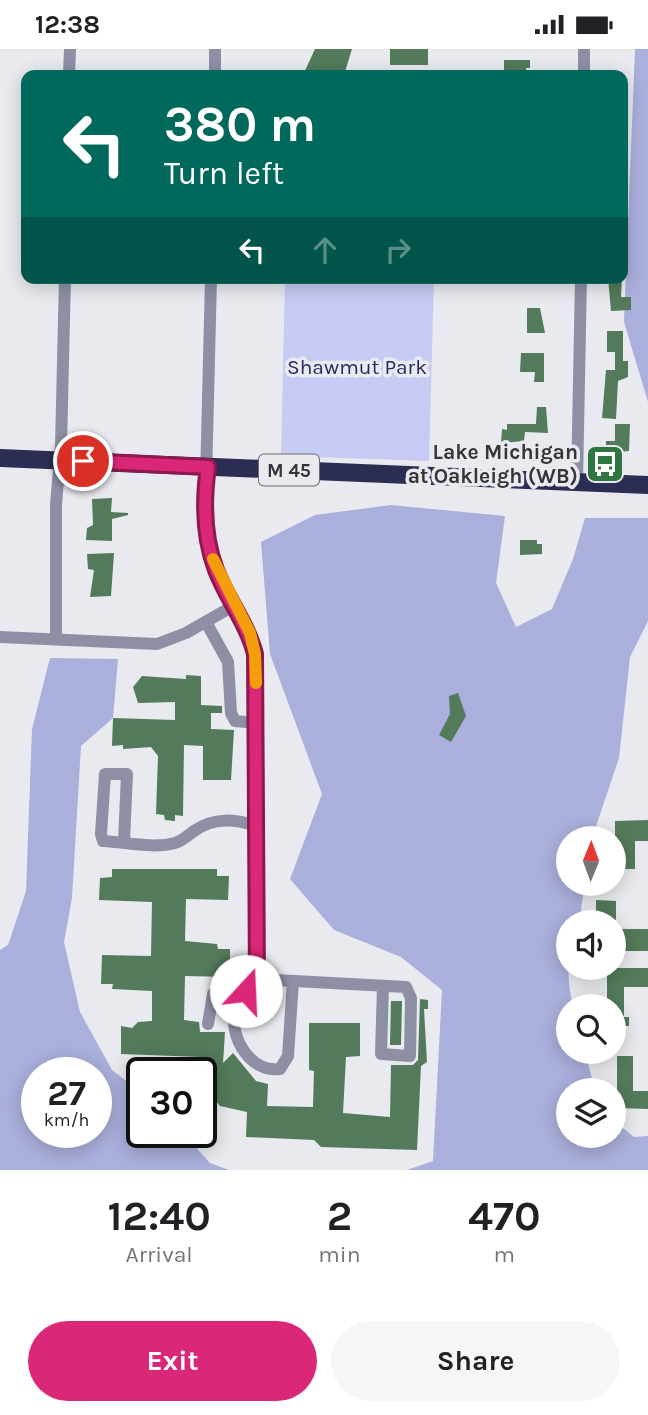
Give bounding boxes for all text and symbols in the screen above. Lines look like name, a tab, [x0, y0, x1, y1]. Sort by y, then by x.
text: 12:38	[35, 9, 100, 40]
text: 380 m	[164, 96, 316, 153]
icon: left	[49, 98, 140, 189]
text: Turn left	[164, 155, 284, 192]
icon: left	[233, 231, 271, 269]
icon: ahead	[306, 231, 344, 269]
icon: right	[379, 231, 417, 269]
park label: Shawmut Park	[287, 355, 427, 379]
pin	[53, 431, 113, 491]
place label: Lake Michigan at Oakleigh (WB)	[408, 440, 578, 488]
icon: arrive	[64, 442, 102, 480]
bus stop icon: Lake Michigan at Oakleigh (WB)	[584, 443, 626, 485]
road number: M 45	[259, 455, 319, 485]
north arrow	[556, 826, 626, 896]
map controls	[556, 826, 626, 1148]
button: sound	[556, 910, 626, 980]
position arrow	[209, 954, 283, 1028]
button: search	[556, 994, 626, 1064]
speed limit sign: 30	[126, 1057, 217, 1148]
text: 27	[47, 1073, 86, 1114]
button: layers	[556, 1078, 626, 1148]
text: km/h	[44, 1109, 89, 1131]
text: 12:40	[108, 1191, 211, 1241]
text: 2	[327, 1191, 352, 1241]
text: 470	[468, 1191, 540, 1241]
text: Arrival	[125, 1241, 193, 1268]
text: min	[318, 1241, 361, 1268]
text: m	[493, 1241, 515, 1268]
button: Exit	[28, 1321, 317, 1401]
button: Share	[331, 1321, 620, 1401]

